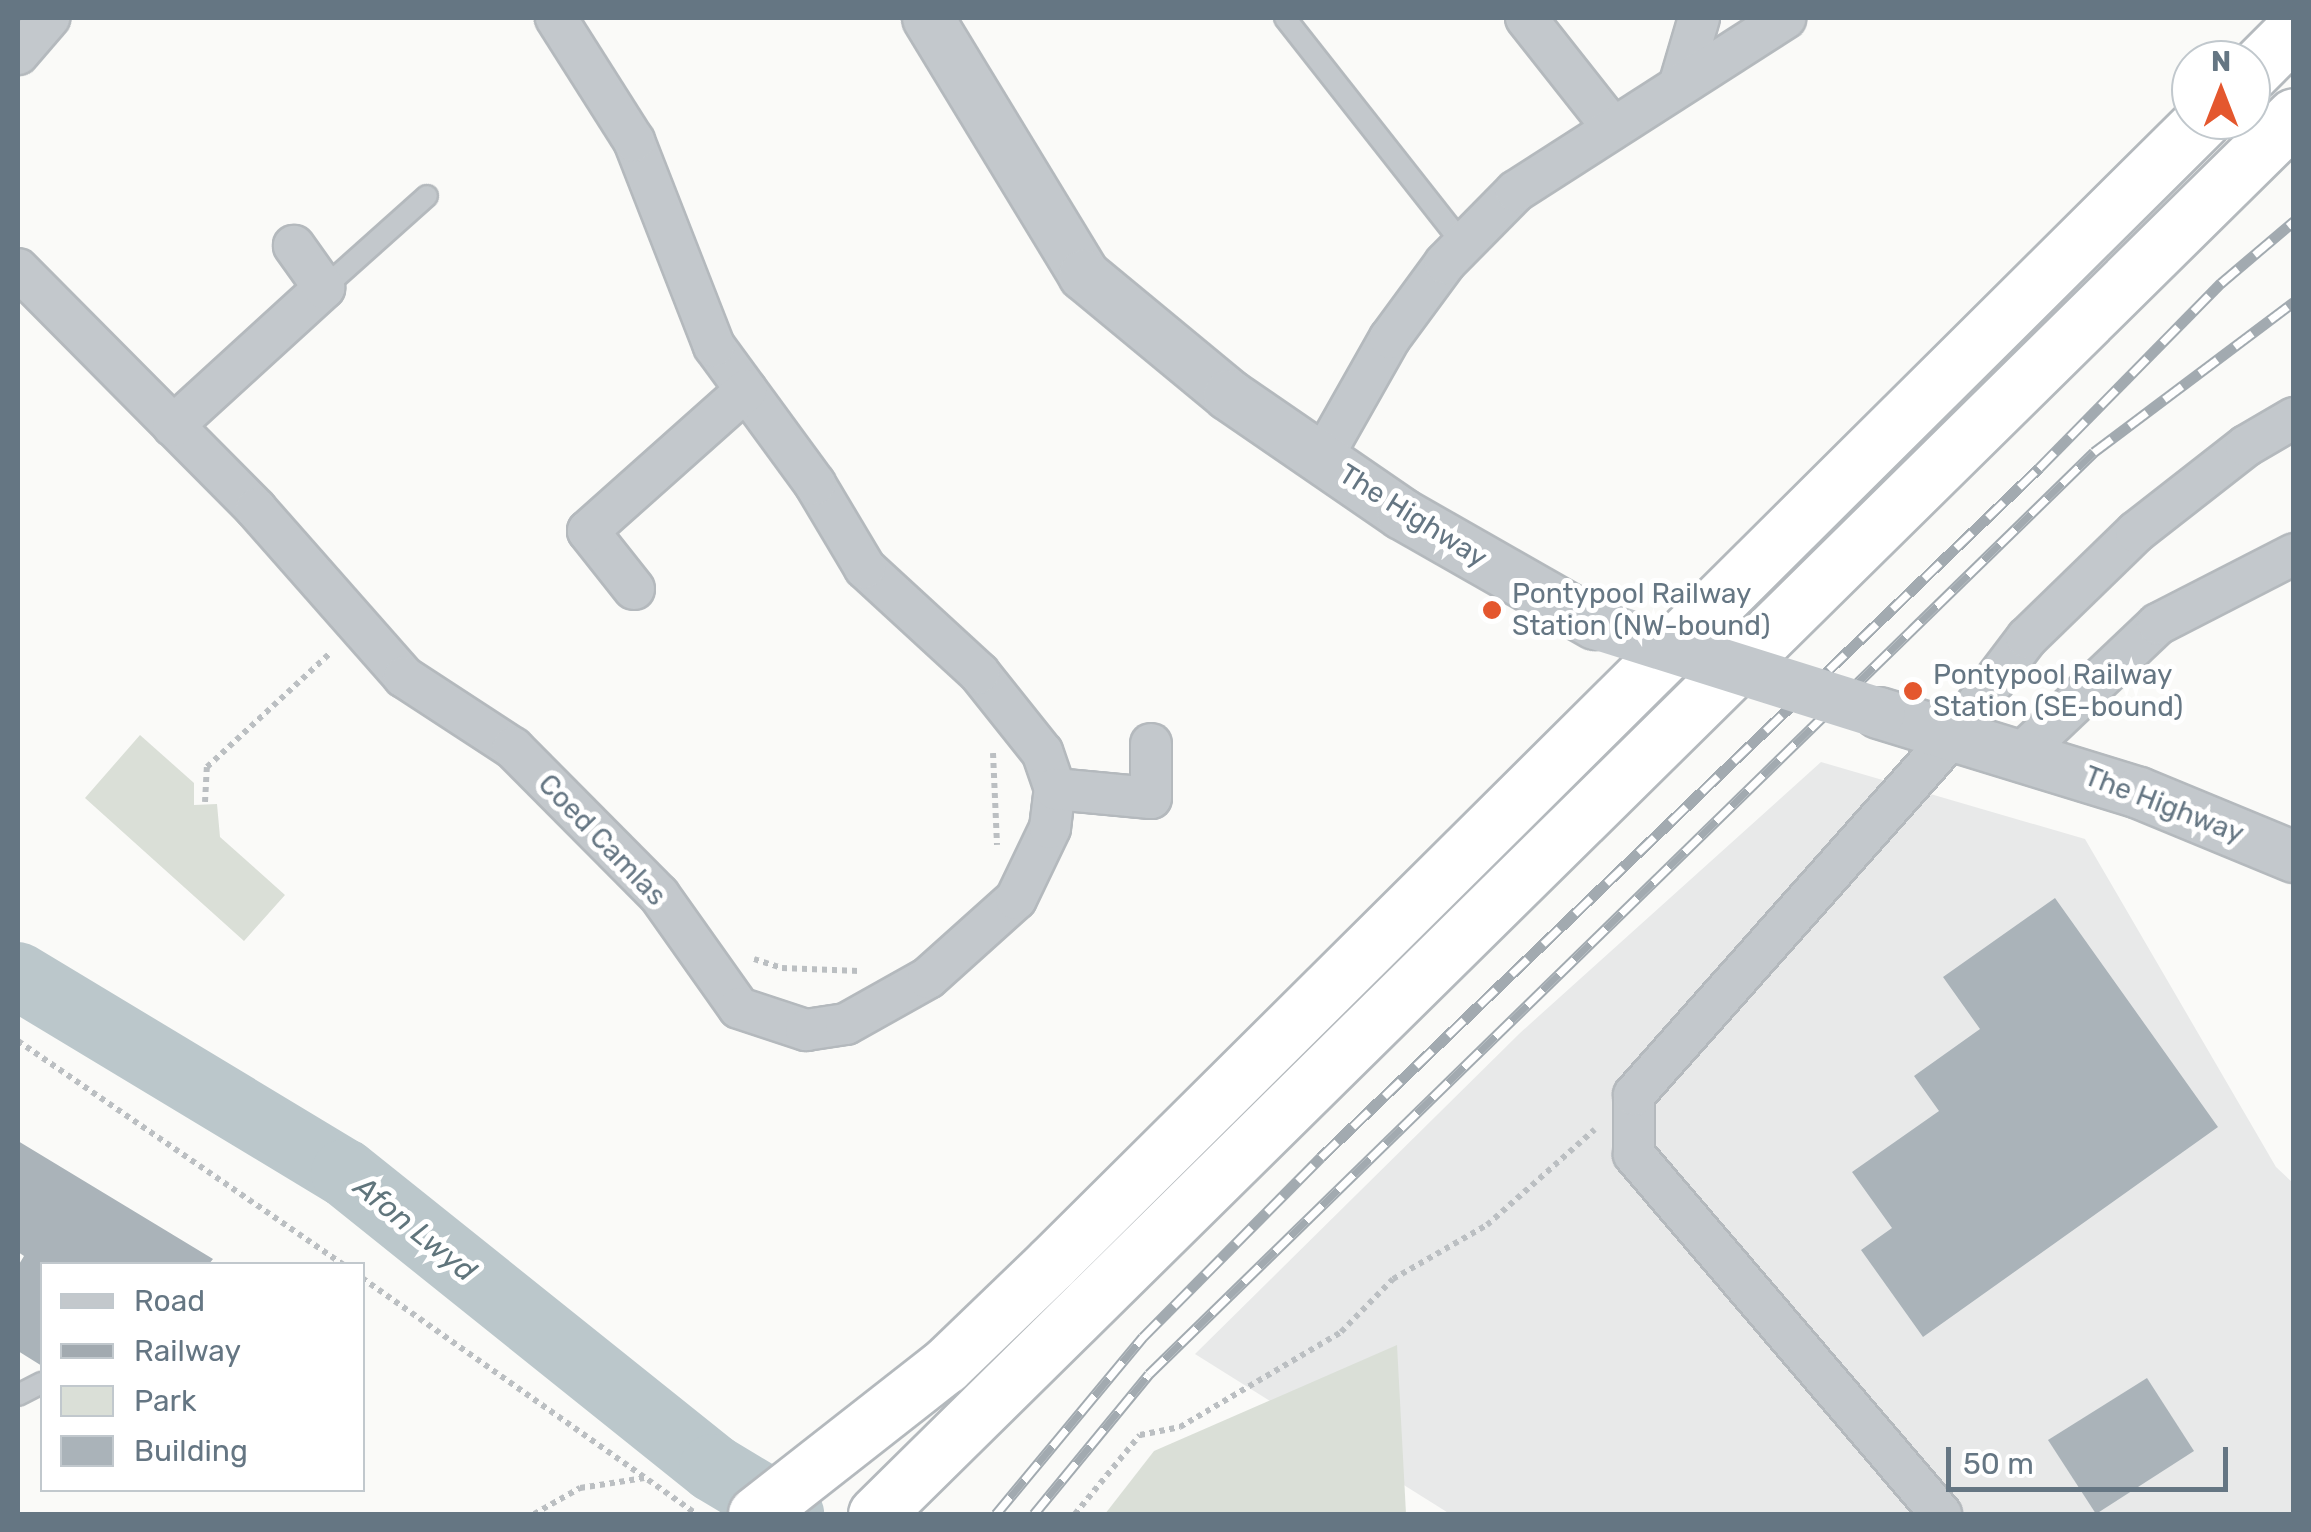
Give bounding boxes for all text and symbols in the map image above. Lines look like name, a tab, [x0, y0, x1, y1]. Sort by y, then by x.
north arrow	[2171, 40, 2271, 140]
text: N	[2211, 45, 2231, 78]
street label: The Highway	[1333, 457, 1493, 575]
place label: Pontypool Railway Station (NW-bound)	[1512, 577, 1770, 643]
marker: Pontypool Railway Station (NW-bound)	[1481, 599, 1503, 621]
place label: Pontypool Railway Station (SE-bound)	[1933, 658, 2183, 724]
marker: Pontypool Railway Station (SE-bound)	[1902, 680, 1924, 702]
street label: The Highway	[2079, 759, 2249, 851]
street label: Coed Camlas	[531, 767, 673, 913]
water label: Afon Lwyd	[347, 1169, 483, 1289]
legend	[40, 1262, 365, 1492]
text: Road	[134, 1283, 205, 1319]
text: Railway	[134, 1333, 241, 1369]
text: Park	[134, 1383, 196, 1419]
scale bar	[1951, 1427, 2234, 1489]
text: Building	[134, 1433, 248, 1469]
text: 50 m	[1963, 1446, 2034, 1482]

